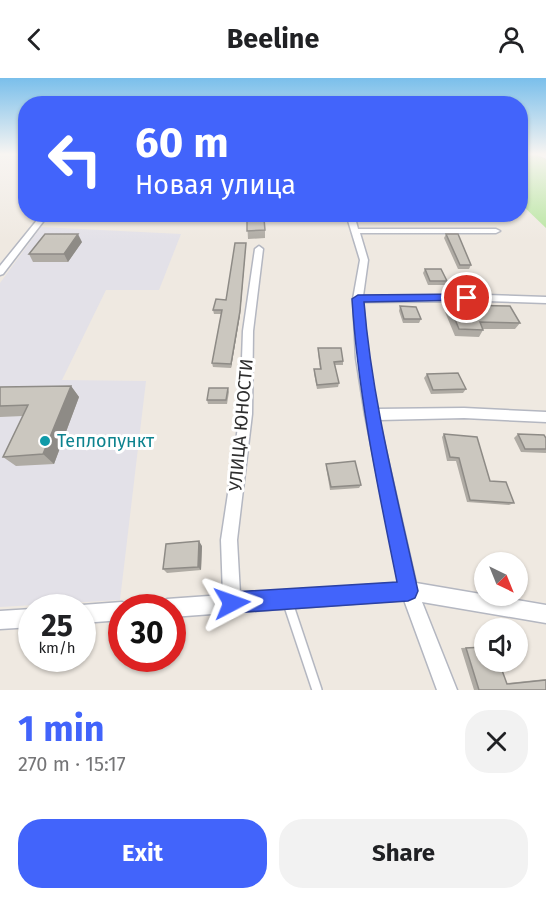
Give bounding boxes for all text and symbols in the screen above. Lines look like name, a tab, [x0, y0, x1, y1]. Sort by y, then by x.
icon: back	[18, 23, 51, 56]
text: Beeline	[227, 23, 319, 55]
icon: person	[495, 23, 528, 56]
text: 60 m	[135, 118, 229, 168]
icon: left	[36, 120, 114, 198]
text: Новая улица	[135, 169, 296, 201]
pin	[441, 272, 492, 323]
icon: arrive	[450, 281, 483, 314]
street label: УЛИЦА ЮНОСТИ	[224, 358, 258, 492]
place label: Теплопункт	[57, 430, 155, 452]
marker: Теплопункт	[38, 434, 52, 448]
north arrow	[474, 552, 528, 606]
map controls	[474, 552, 528, 672]
position arrow	[200, 571, 264, 635]
speed limit sign: 30	[108, 594, 186, 672]
text: 25	[41, 608, 73, 644]
button: sound	[474, 618, 528, 672]
text: km/h	[38, 639, 76, 657]
text: 1 min	[18, 707, 105, 751]
button: close	[465, 710, 528, 773]
text: 270 m · 15:17	[18, 752, 126, 776]
button: Exit	[18, 819, 267, 888]
button: Share	[279, 819, 528, 888]

